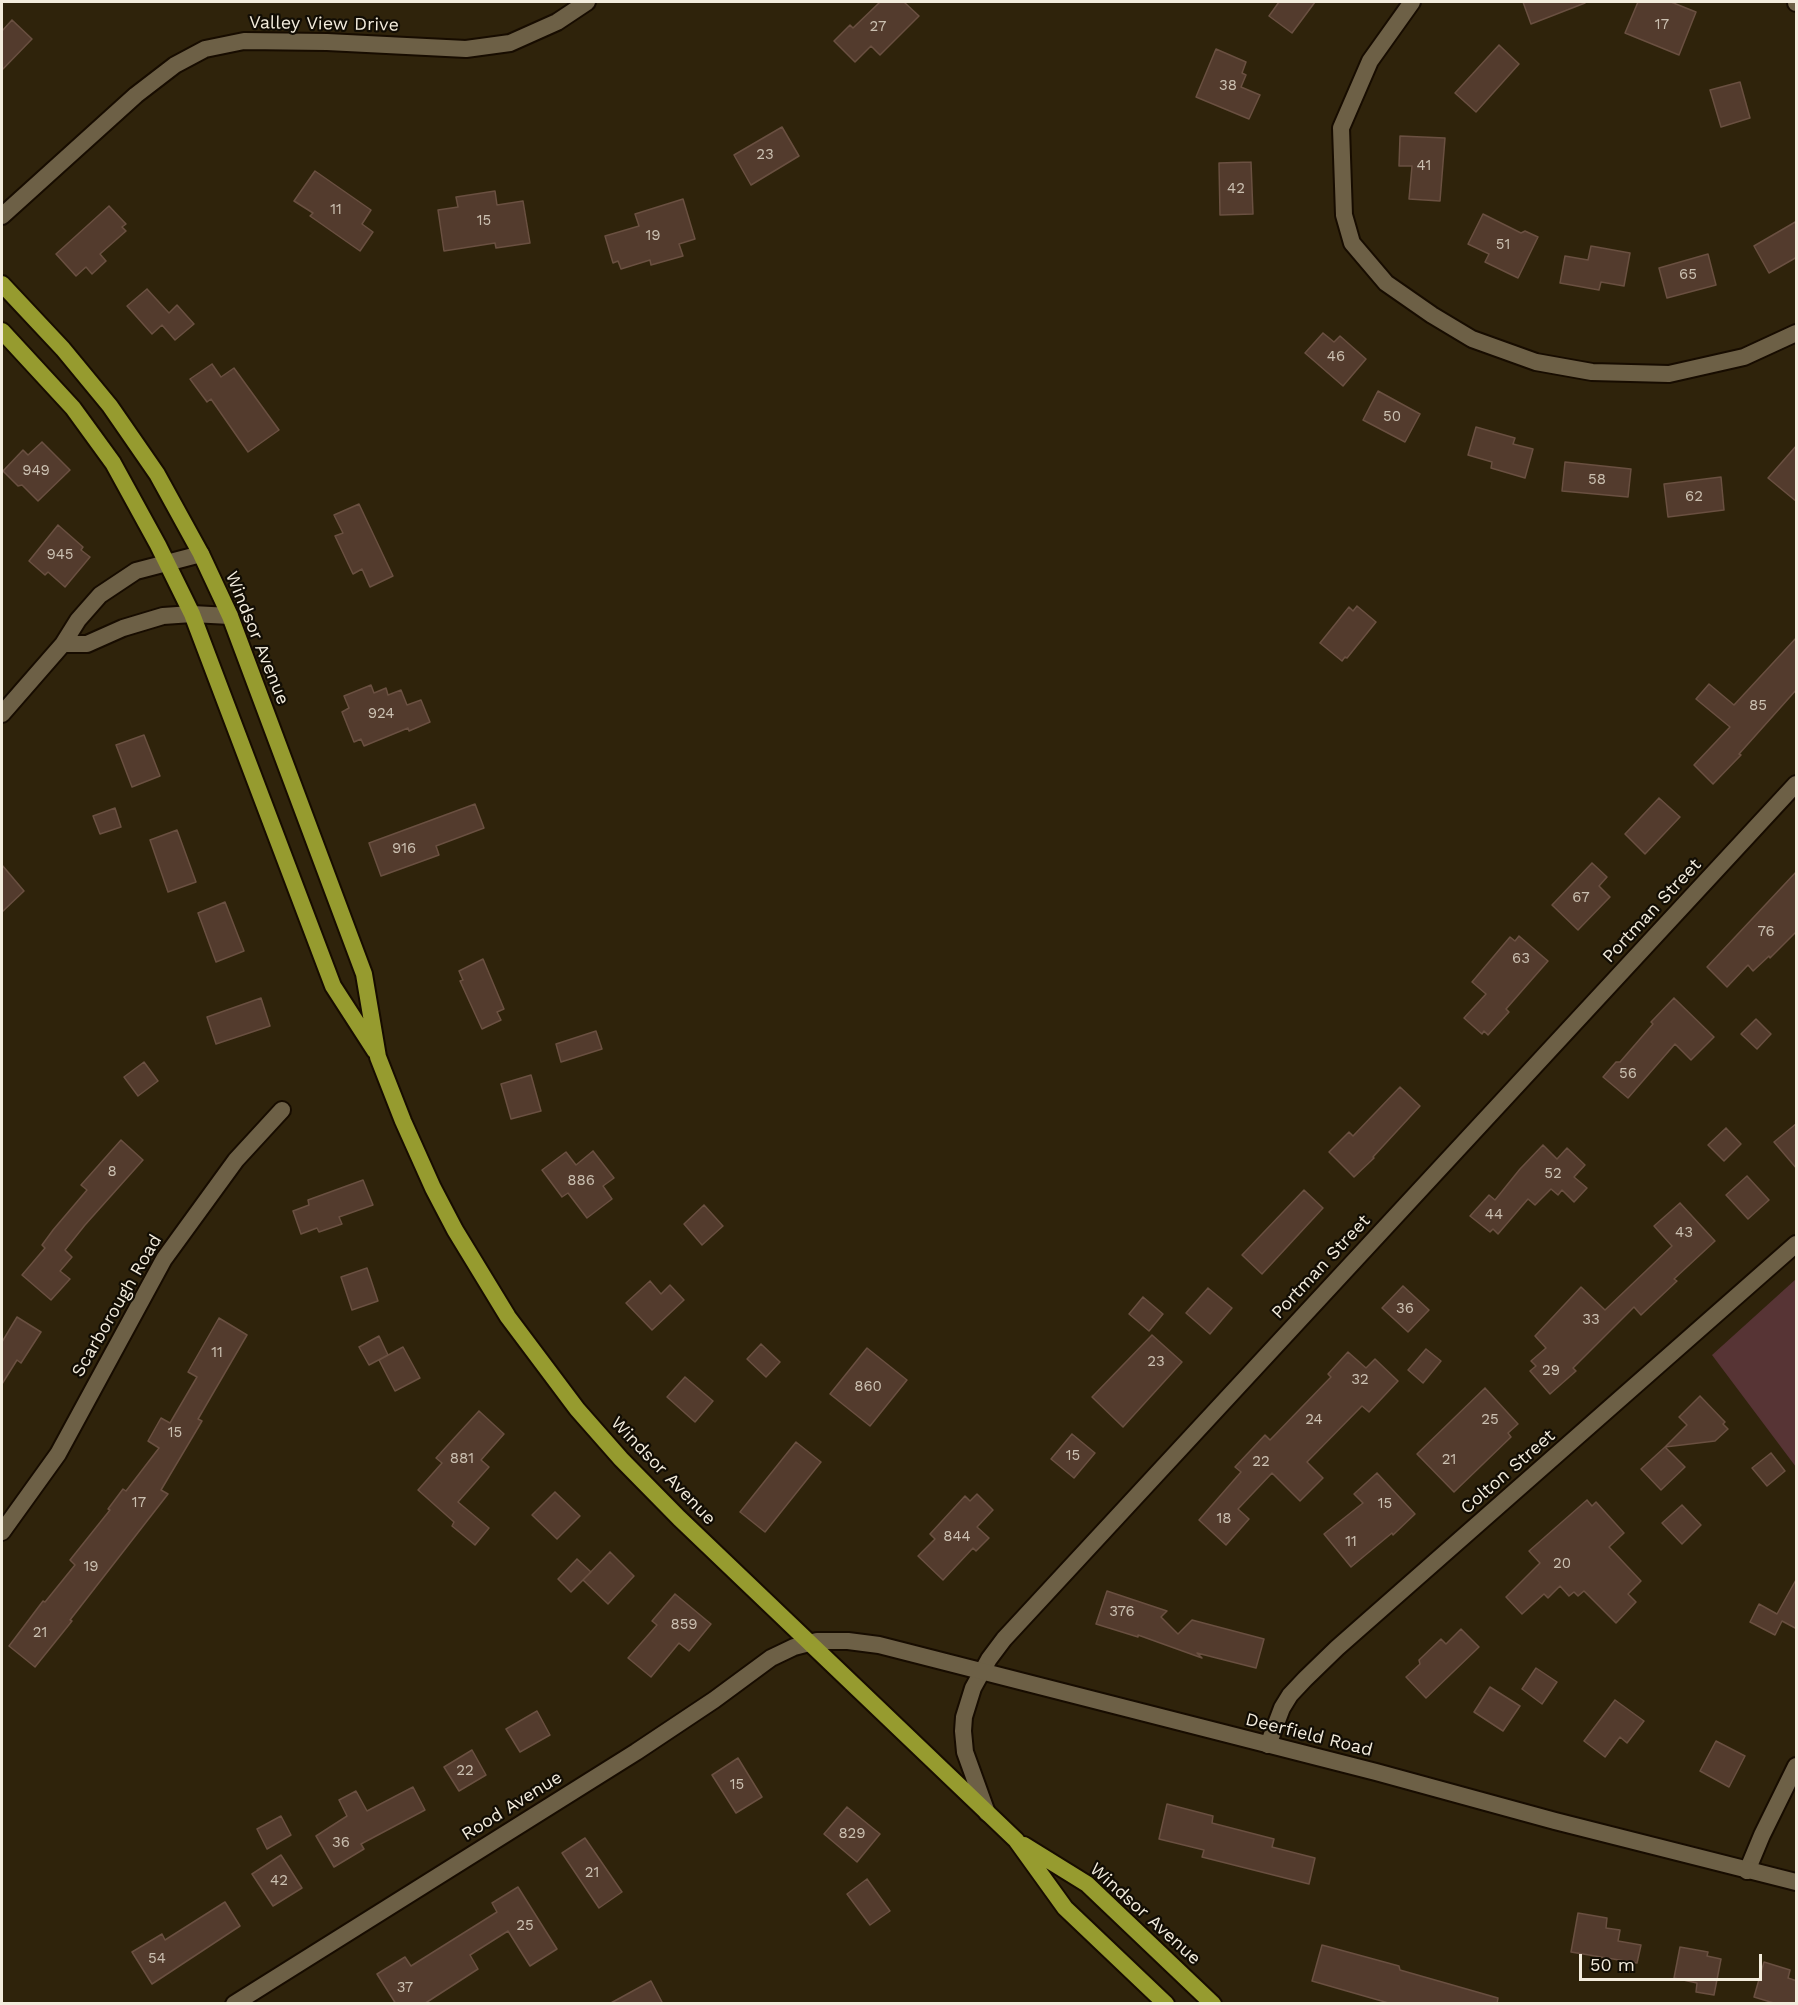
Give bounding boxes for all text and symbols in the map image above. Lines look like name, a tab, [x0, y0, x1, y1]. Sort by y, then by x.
street label: Valley View Drive	[249, 12, 399, 36]
house number: 17	[1655, 16, 1669, 34]
house number: 27	[870, 18, 886, 36]
house number: 38	[1219, 77, 1237, 95]
house number: 23	[756, 146, 774, 164]
house number: 41	[1417, 157, 1431, 175]
house number: 42	[1227, 180, 1245, 198]
house number: 11	[330, 201, 342, 219]
house number: 15	[477, 212, 491, 230]
house number: 19	[645, 227, 661, 245]
house number: 51	[1496, 236, 1510, 254]
house number: 65	[1679, 266, 1697, 284]
house number: 46	[1327, 348, 1345, 366]
house number: 50	[1383, 408, 1401, 426]
house number: 949	[22, 462, 50, 480]
house number: 58	[1588, 471, 1606, 489]
house number: 62	[1685, 488, 1703, 506]
house number: 945	[46, 546, 74, 564]
street label: Windsor Avenue	[220, 568, 294, 708]
house number: 85	[1749, 697, 1767, 715]
house number: 924	[368, 705, 394, 723]
house number: 916	[392, 840, 416, 858]
street label: Portman Street	[1598, 854, 1706, 968]
house number: 67	[1572, 889, 1590, 907]
house number: 76	[1757, 923, 1775, 941]
house number: 63	[1512, 950, 1530, 968]
house number: 56	[1619, 1065, 1637, 1083]
house number: 8	[107, 1163, 117, 1181]
house number: 52	[1544, 1165, 1562, 1183]
house number: 886	[567, 1172, 595, 1190]
house number: 44	[1485, 1206, 1503, 1224]
street label: Portman Street	[1267, 1210, 1375, 1324]
house number: 43	[1675, 1224, 1693, 1242]
street label: Scarborough Road	[67, 1231, 167, 1381]
house number: 36	[1396, 1300, 1414, 1318]
house number: 33	[1582, 1311, 1600, 1329]
house number: 11	[211, 1344, 223, 1362]
house number: 23	[1147, 1353, 1165, 1371]
house number: 29	[1542, 1362, 1560, 1380]
house number: 32	[1351, 1371, 1369, 1389]
house number: 860	[854, 1378, 882, 1396]
house number: 24	[1305, 1411, 1323, 1429]
house number: 25	[1481, 1411, 1499, 1429]
street label: Windsor Avenue	[606, 1412, 720, 1530]
house number: 15	[168, 1424, 182, 1442]
street label: Colton Street	[1456, 1425, 1560, 1519]
house number: 15	[1066, 1447, 1080, 1465]
house number: 881	[450, 1450, 474, 1468]
house number: 21	[1442, 1451, 1456, 1469]
house number: 22	[1252, 1453, 1270, 1471]
house number: 17	[132, 1494, 146, 1512]
house number: 15	[1378, 1495, 1392, 1513]
house number: 18	[1216, 1510, 1232, 1528]
house number: 844	[943, 1528, 971, 1546]
house number: 11	[1345, 1533, 1357, 1551]
house number: 20	[1553, 1555, 1571, 1573]
house number: 19	[83, 1558, 99, 1576]
house number: 376	[1109, 1603, 1135, 1621]
house number: 859	[670, 1616, 698, 1634]
house number: 21	[33, 1624, 47, 1642]
street label: Deerfield Road	[1243, 1709, 1375, 1761]
house number: 22	[456, 1762, 474, 1780]
street label: Rood Avenue	[458, 1767, 566, 1845]
house number: 15	[730, 1776, 744, 1794]
house number: 829	[838, 1825, 866, 1843]
house number: 36	[332, 1834, 350, 1852]
street label: Windsor Avenue	[1085, 1858, 1205, 1970]
house number: 21	[585, 1864, 599, 1882]
house number: 42	[270, 1872, 288, 1890]
house number: 25	[516, 1917, 534, 1935]
scale bar	[1582, 1942, 1765, 1980]
house number: 54	[148, 1950, 166, 1968]
text: 50 m	[1590, 1954, 1635, 1975]
house number: 37	[397, 1979, 413, 1997]

